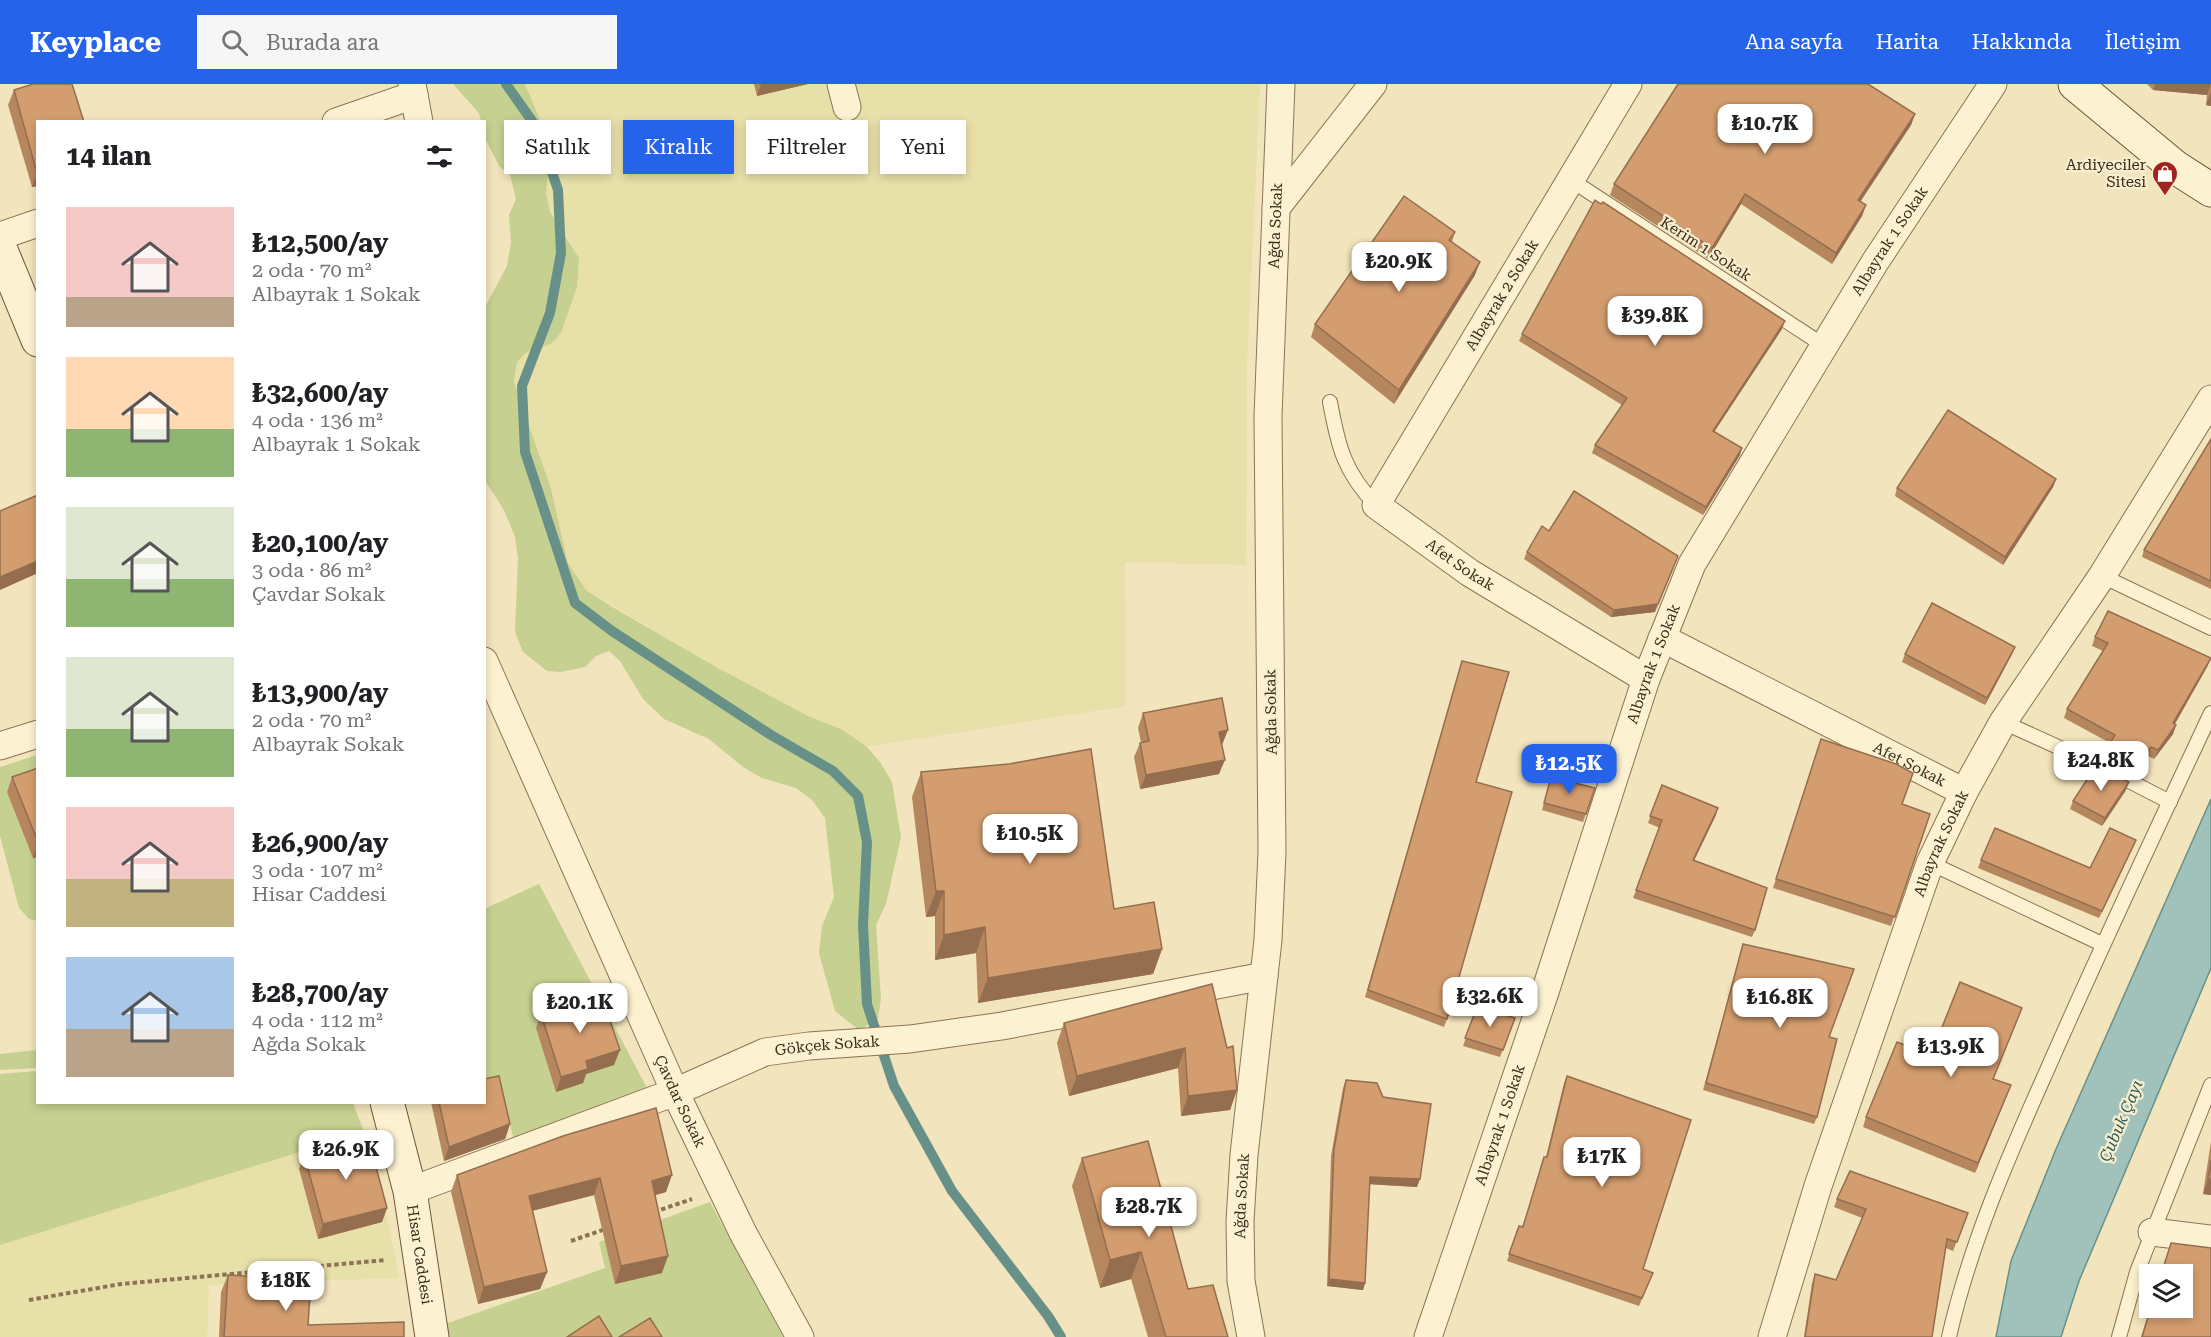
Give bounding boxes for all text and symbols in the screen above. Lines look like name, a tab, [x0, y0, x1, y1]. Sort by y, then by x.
search box	[197, 15, 617, 69]
text: Keyplace	[30, 26, 161, 59]
icon: search	[218, 26, 251, 59]
text: Burada ara	[266, 30, 379, 55]
text: Ana sayfa	[1745, 30, 1843, 54]
text: Harita	[1876, 30, 1939, 54]
text: Hakkında	[1972, 30, 2072, 54]
text: İletişim	[2105, 30, 2181, 54]
pin: ₺10.7K	[1716, 104, 1814, 155]
text: ₺10.7K	[1732, 111, 1798, 135]
chip: Satılık	[504, 120, 611, 174]
chip: Kiralık	[623, 120, 734, 174]
chip: Filtreler	[746, 120, 868, 174]
chip: Yeni	[880, 120, 966, 174]
icon: filters	[423, 140, 456, 173]
text: 14 ilan	[66, 141, 152, 171]
place label: Ardiyeciler Sitesi	[2066, 156, 2146, 191]
shop icon: Ardiyeciler Sitesi	[2150, 159, 2180, 197]
street label: Ağda Sokak	[1265, 182, 1286, 269]
street label: Albayrak 1 Sokak	[1848, 182, 1932, 299]
street label: Kerim 1 Sokak	[1657, 213, 1755, 285]
text: ₺12,500/ay	[252, 228, 388, 258]
icon: home	[114, 231, 186, 303]
street label: Albayrak 2 Sokak	[1462, 236, 1543, 354]
pin: ₺20.9K	[1350, 242, 1448, 293]
text: ₺20.9K	[1366, 249, 1432, 273]
text: 2 oda · 70 m²	[252, 258, 372, 282]
text: Albayrak 1 Sokak	[252, 282, 421, 306]
pin: ₺39.8K	[1606, 296, 1704, 347]
text: ₺39.8K	[1622, 303, 1688, 327]
text: ₺32,600/ay	[252, 378, 388, 408]
icon: home	[114, 381, 186, 453]
text: 4 oda · 136 m²	[252, 408, 383, 432]
text: Albayrak 1 Sokak	[252, 432, 421, 456]
text: ₺20,100/ay	[252, 528, 388, 558]
icon: home	[114, 531, 186, 603]
street label: Afet Sokak	[1422, 535, 1498, 595]
text: 3 oda · 86 m²	[252, 558, 372, 582]
text: Çavdar Sokak	[252, 582, 385, 606]
street label: Albayrak 1 Sokak	[1623, 601, 1684, 726]
street label: Ağda Sokak	[1261, 669, 1281, 755]
text: ₺13,900/ay	[252, 678, 388, 708]
icon: home	[114, 681, 186, 753]
text: 2 oda · 70 m²	[252, 708, 372, 732]
text: Albayrak Sokak	[252, 732, 404, 756]
street label: Afet Sokak	[1870, 738, 1950, 791]
pin: ₺24.8K	[2052, 741, 2150, 792]
pin: ₺12.5K	[1520, 744, 1618, 795]
text: ₺24.8K	[2068, 748, 2134, 772]
text: ₺12.5K	[1536, 751, 1602, 775]
street label: Albayrak Sokak	[1910, 787, 1973, 899]
pin: ₺10.5K	[981, 814, 1079, 865]
text: ₺10.5K	[997, 821, 1063, 845]
text: ₺26,900/ay	[252, 828, 388, 858]
icon: home	[114, 831, 186, 903]
text: 3 oda · 107 m²	[252, 858, 383, 882]
text: Hisar Caddesi	[252, 882, 386, 906]
pin: ₺32.6K	[1441, 977, 1539, 1028]
text: ₺28,700/ay	[252, 978, 388, 1008]
pin: ₺16.8K	[1731, 978, 1829, 1029]
icon: home	[114, 981, 186, 1053]
pin: ₺20.1K	[531, 983, 629, 1034]
text: ₺32.6K	[1457, 984, 1523, 1008]
text: ₺16.8K	[1747, 985, 1813, 1009]
text: ₺20.1K	[547, 990, 613, 1014]
text: 4 oda · 112 m²	[252, 1008, 383, 1032]
pin: ₺13.9K	[1902, 1027, 2000, 1078]
text: Ağda Sokak	[252, 1032, 366, 1056]
street label: Gökçek Sokak	[774, 1032, 881, 1060]
text: ₺13.9K	[1918, 1034, 1984, 1058]
street label: Çavdar Sokak	[651, 1052, 710, 1151]
street label: Albayrak 1 Sokak	[1471, 1062, 1529, 1188]
water label: Çubuk Çayı	[2095, 1077, 2147, 1165]
pin: ₺26.9K	[297, 1130, 395, 1181]
text: ₺26.9K	[313, 1137, 379, 1161]
pin: ₺17K	[1566, 1137, 1638, 1188]
text: ₺17K	[1577, 1144, 1627, 1168]
street label: Ağda Sokak	[1231, 1152, 1253, 1239]
pin: ₺28.7K	[1100, 1187, 1198, 1238]
text: ₺28.7K	[1116, 1194, 1182, 1218]
street label: Hisar Caddesi	[403, 1203, 436, 1306]
pin: ₺18K	[250, 1261, 322, 1312]
map controls	[2139, 1264, 2193, 1318]
button: layers	[2139, 1264, 2193, 1318]
text: ₺18K	[261, 1268, 311, 1292]

